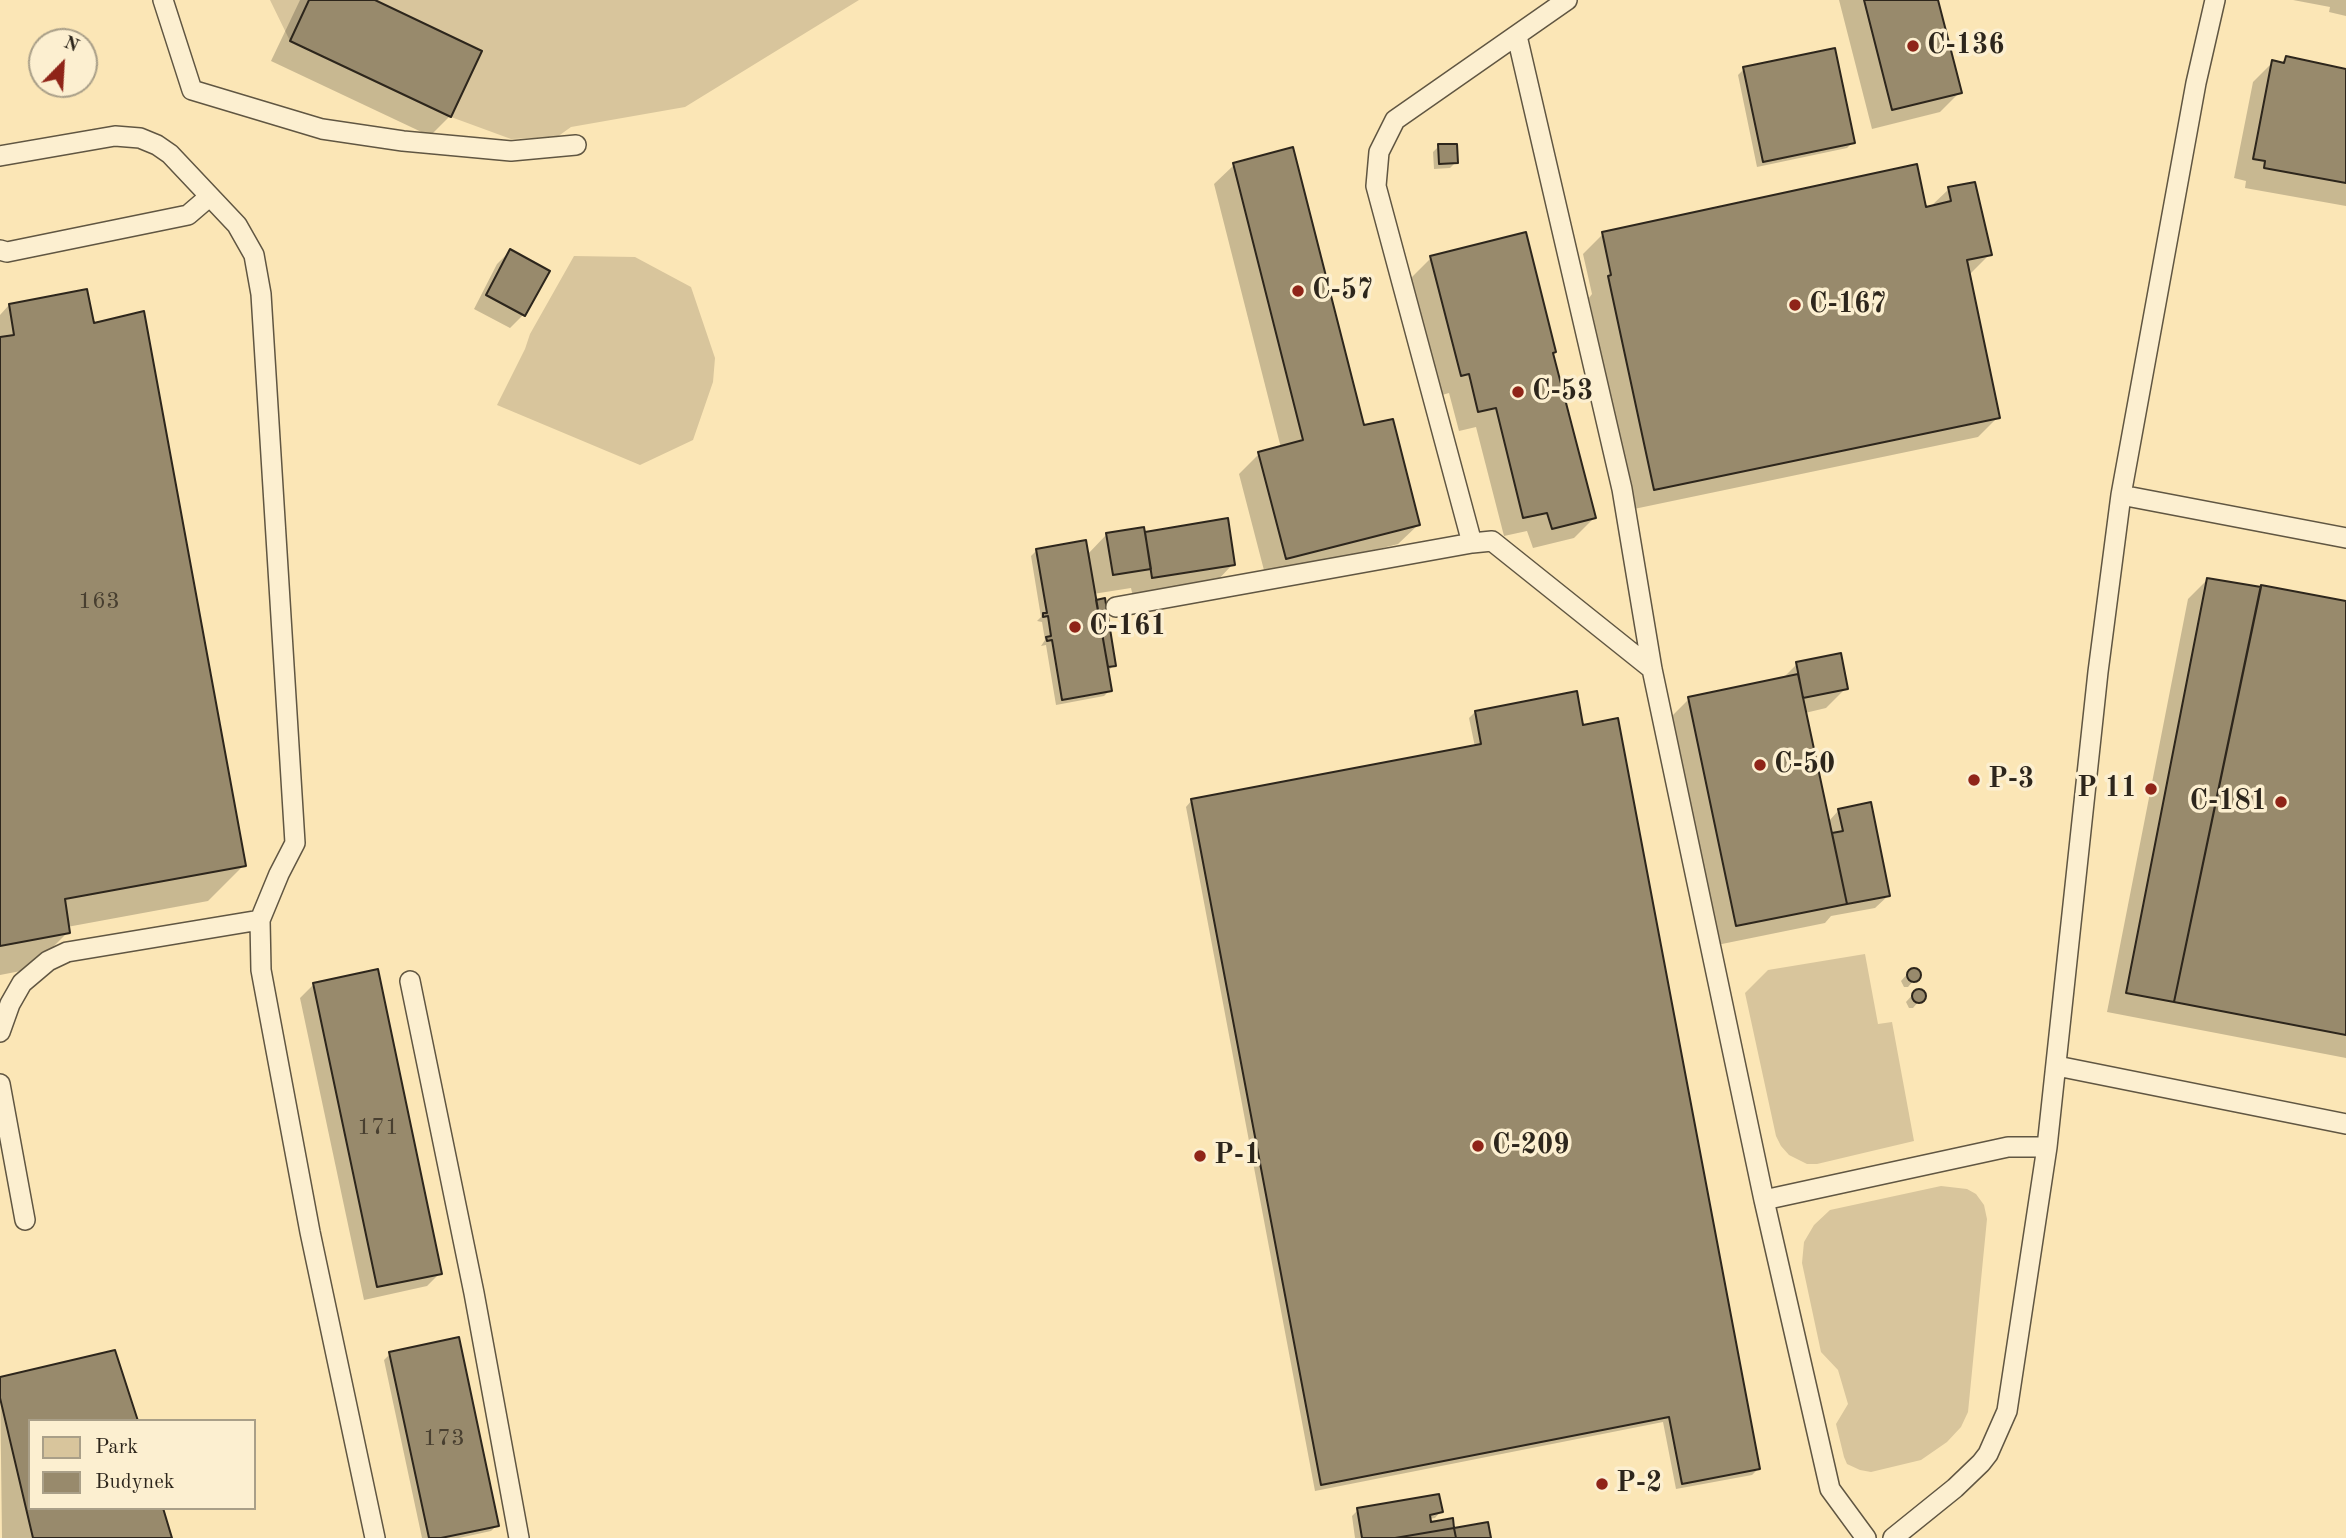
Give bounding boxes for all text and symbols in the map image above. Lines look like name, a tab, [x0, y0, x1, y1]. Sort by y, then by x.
north arrow	[28, 28, 98, 98]
place label: C-136	[1927, 29, 2005, 63]
text: N	[60, 34, 81, 57]
marker: C-136	[1905, 38, 1921, 54]
place label: C-57	[1312, 274, 1373, 308]
marker: C-57	[1290, 283, 1306, 299]
place label: C-167	[1809, 288, 1887, 322]
marker: C-167	[1787, 297, 1803, 313]
place label: C-53	[1532, 375, 1593, 409]
marker: C-53	[1510, 384, 1526, 400]
house number: 163	[78, 588, 120, 616]
place label: C-161	[1089, 610, 1167, 644]
marker: C-161	[1067, 619, 1083, 635]
place label: C-50	[1774, 748, 1835, 782]
marker: C-50	[1752, 757, 1768, 773]
place label: P-3	[1988, 763, 2034, 797]
marker: P-3	[1966, 772, 1982, 788]
place label: P 11	[2077, 772, 2137, 806]
marker: P 11	[2143, 781, 2159, 797]
place label: C-181	[2189, 785, 2267, 819]
marker: C-181	[2273, 794, 2289, 810]
house number: 171	[357, 1114, 399, 1142]
place label: C-209	[1492, 1129, 1570, 1163]
marker: C-209	[1470, 1138, 1486, 1154]
place label: P-1	[1214, 1139, 1260, 1173]
marker: P-1	[1192, 1148, 1208, 1164]
legend	[28, 1419, 256, 1510]
house number: 173	[423, 1425, 465, 1453]
text: Park	[95, 1437, 138, 1458]
place label: P-2	[1616, 1467, 1662, 1501]
text: Budynek	[95, 1472, 175, 1493]
marker: P-2	[1594, 1476, 1610, 1492]

